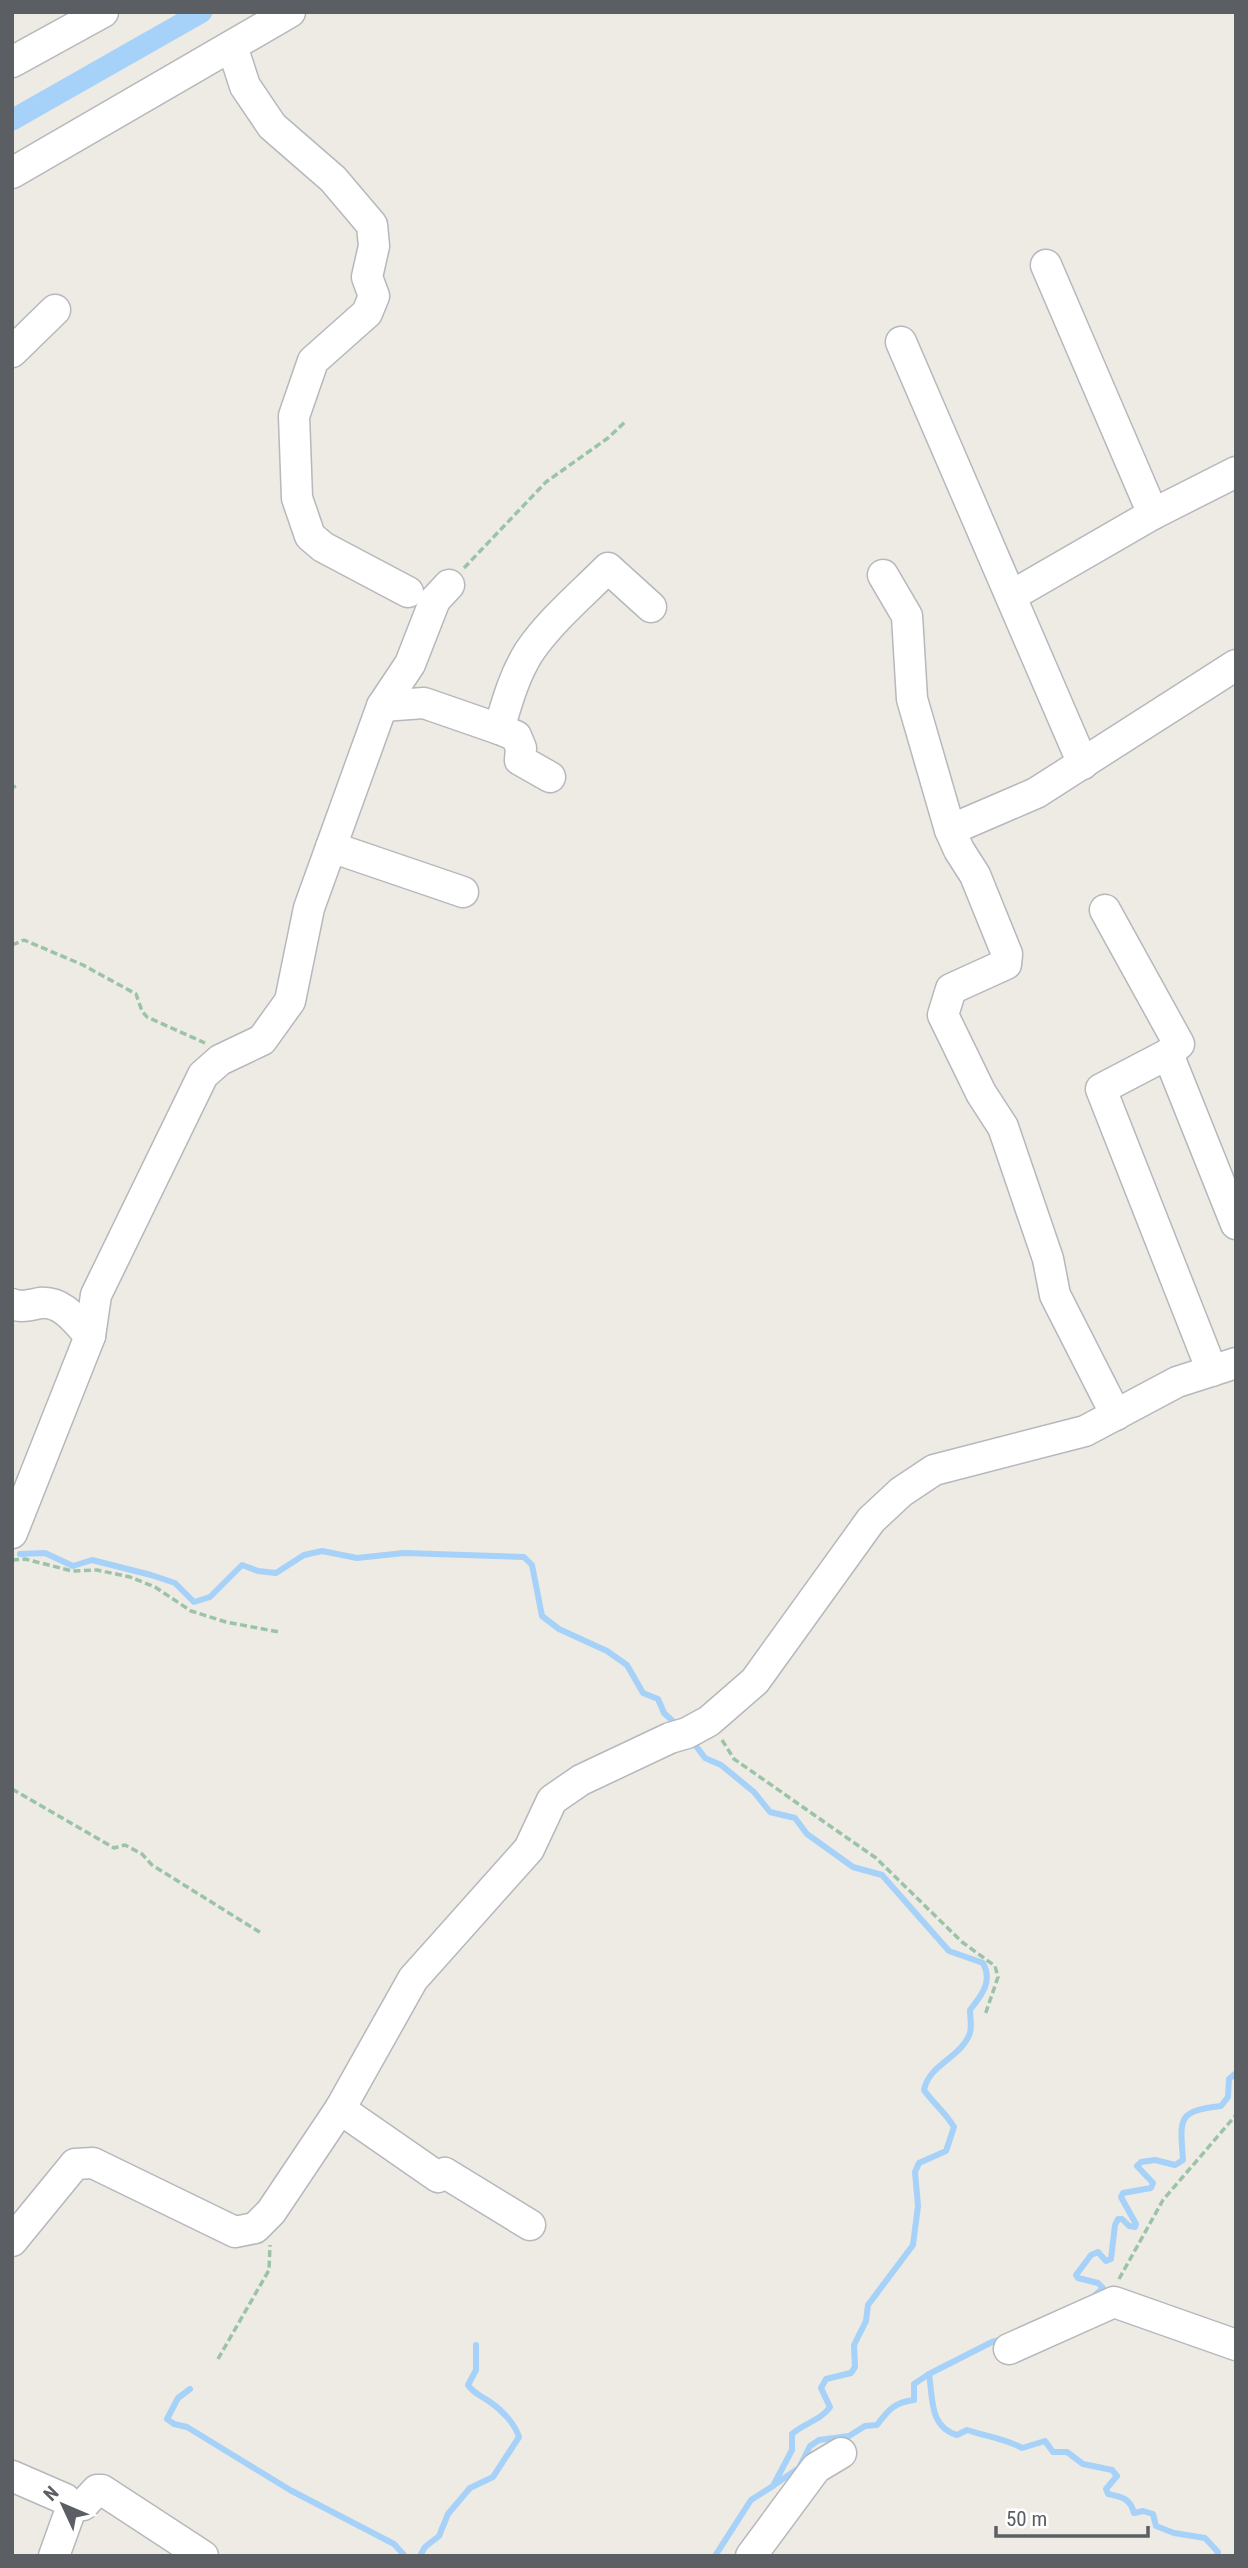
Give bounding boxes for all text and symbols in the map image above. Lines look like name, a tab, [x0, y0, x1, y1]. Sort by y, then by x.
north arrow	[28, 2470, 98, 2540]
text: N	[39, 2481, 63, 2506]
scale bar	[996, 2494, 1148, 2538]
text: 50 m	[1006, 2507, 1047, 2531]

